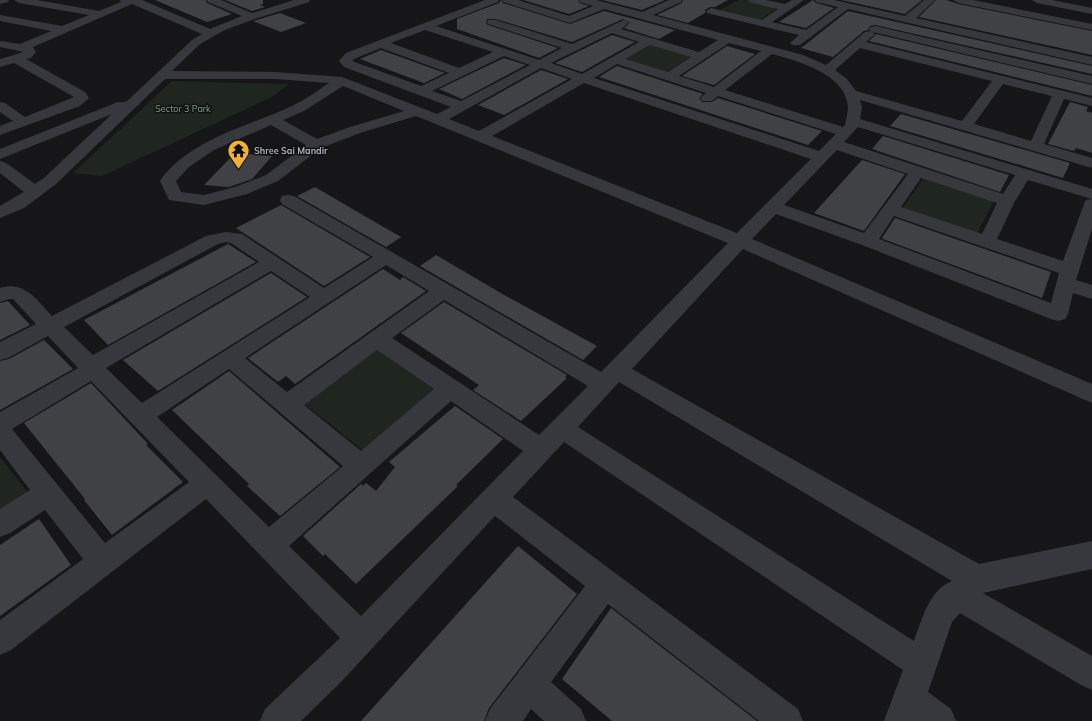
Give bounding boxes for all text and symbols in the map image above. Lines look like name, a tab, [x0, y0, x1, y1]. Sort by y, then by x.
park label: Sector 3 Park	[155, 103, 211, 114]
temple icon: Shree Sai Mandir	[226, 138, 252, 171]
place label: Shree Sai Mandir	[254, 145, 328, 156]

